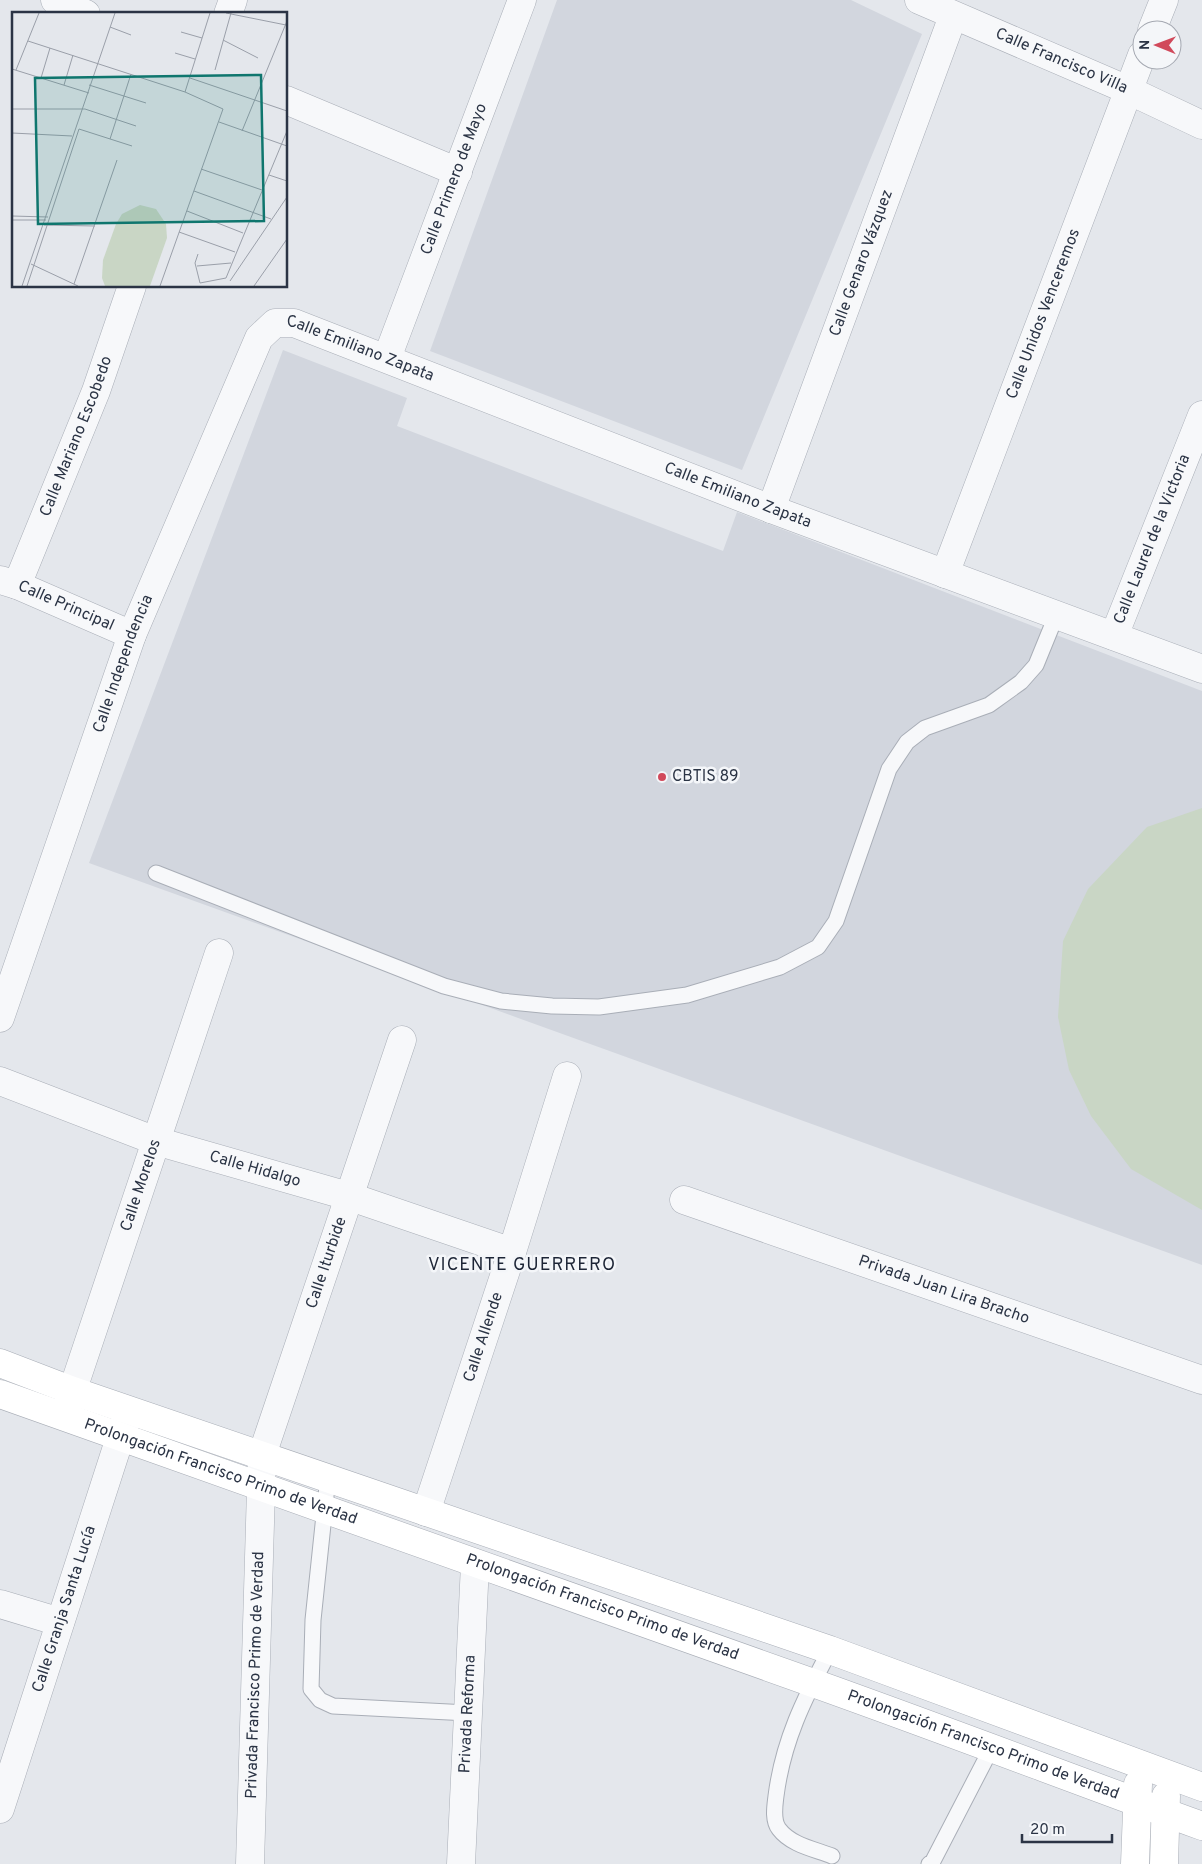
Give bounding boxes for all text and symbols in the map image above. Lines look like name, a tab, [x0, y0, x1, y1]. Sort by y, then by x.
inset map	[12, 12, 288, 288]
north arrow	[1132, 20, 1182, 70]
street label: Calle Francisco Villa	[992, 24, 1131, 99]
text: N	[1137, 40, 1154, 50]
street label: Calle Primero de Mayo	[417, 101, 492, 258]
street label: Calle Genaro Vázquez	[825, 187, 898, 339]
street label: Calle Unidos Venceremos	[1002, 226, 1085, 402]
street label: Calle Emiliano Zapata	[287, 313, 437, 386]
street label: Calle Mariano Escobedo	[36, 354, 117, 520]
street label: Calle Laurel de la Victoria	[1110, 451, 1195, 627]
street label: Calle Emiliano Zapata	[661, 458, 814, 533]
street label: Calle Principal	[15, 577, 117, 636]
street label: Calle Independencia	[89, 592, 158, 736]
place label: CBTIS 89	[672, 767, 739, 787]
marker: CBTIS 89	[656, 771, 668, 783]
street label: Calle Morelos	[116, 1137, 166, 1234]
street label: Calle Hidalgo	[207, 1147, 303, 1192]
street label: Calle Iturbide	[302, 1214, 352, 1311]
street label: Privada Juan Lira Bracho	[856, 1251, 1032, 1329]
district label: VICENTE GUERRERO	[428, 1254, 616, 1277]
street label: Calle Allende	[460, 1290, 508, 1385]
street label: Prolongación Francisco Primo de Verdad	[81, 1415, 360, 1530]
street label: Calle Granja Santa Lucía	[28, 1523, 101, 1695]
street label: Prolongación Francisco Primo de Verdad	[463, 1550, 741, 1665]
street label: Privada Francisco Primo de Verdad	[242, 1551, 269, 1799]
street label: Privada Reforma	[455, 1654, 481, 1774]
street label: Prolongación Francisco Primo de Verdad	[844, 1686, 1122, 1805]
scale bar	[1022, 1812, 1112, 1844]
text: 20 m	[1030, 1821, 1065, 1840]

